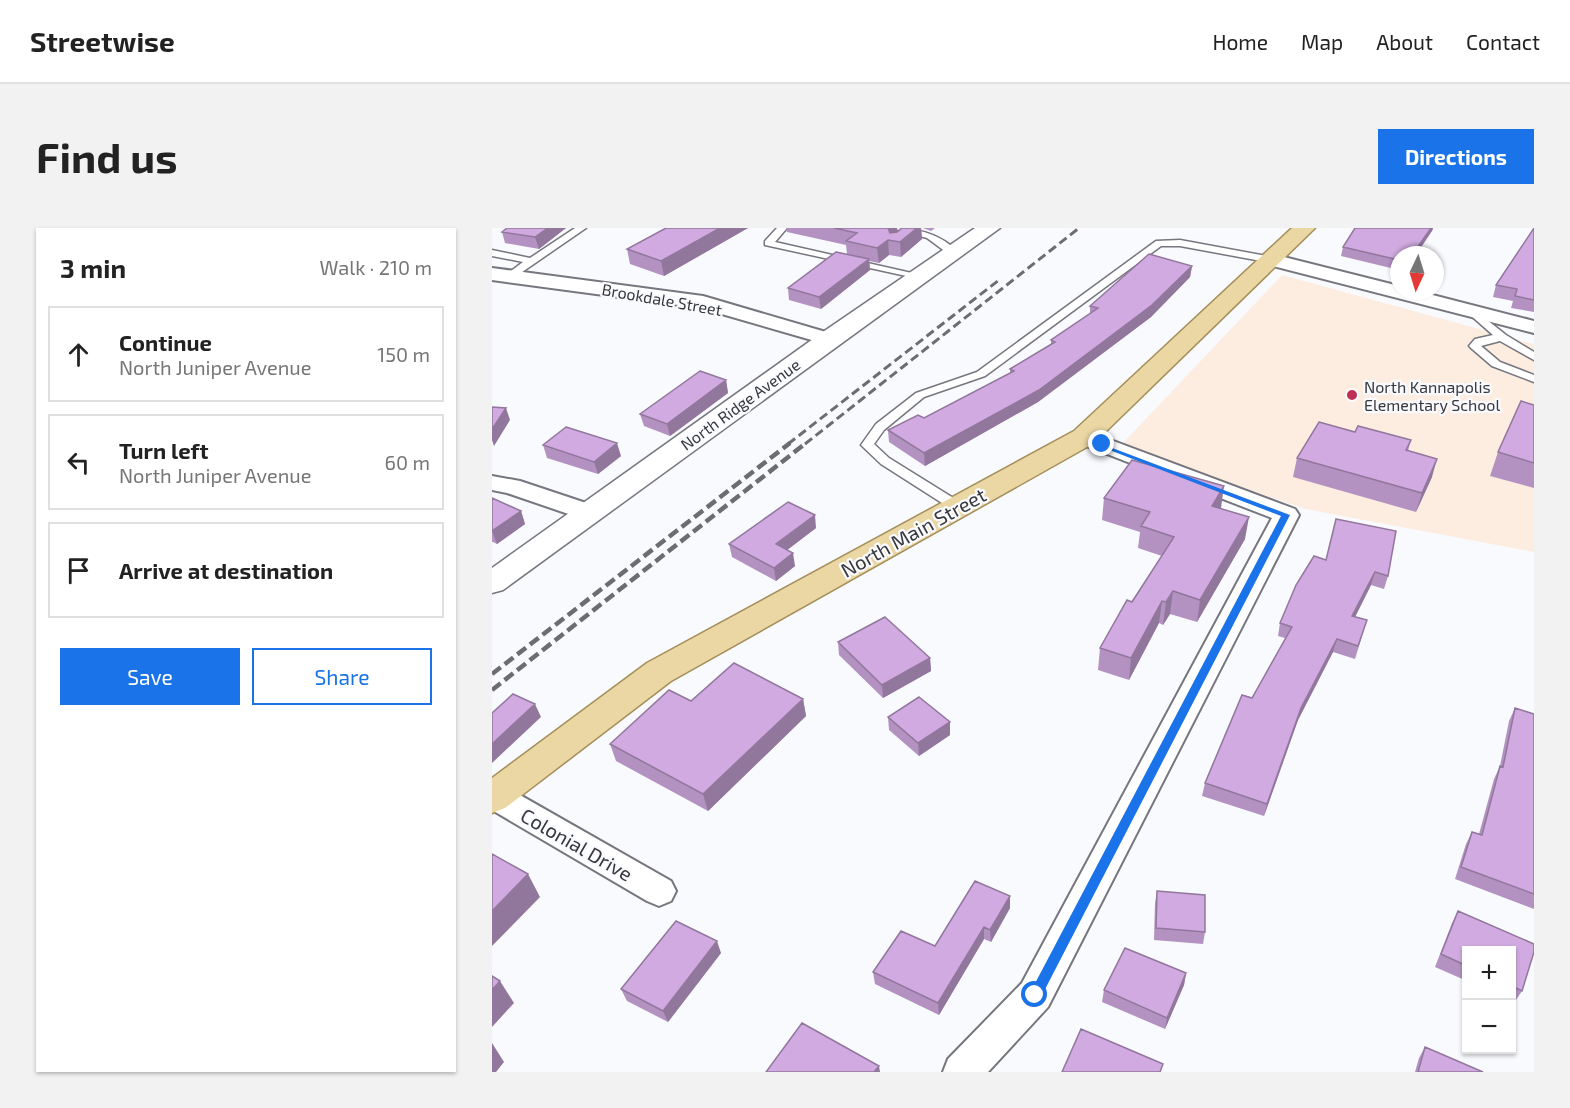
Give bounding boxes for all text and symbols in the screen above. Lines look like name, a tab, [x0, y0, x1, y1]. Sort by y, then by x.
text: Streetwise	[30, 24, 175, 58]
text: Home	[1212, 29, 1268, 54]
text: Map	[1301, 29, 1343, 54]
text: About	[1376, 29, 1433, 54]
text: Contact	[1466, 29, 1540, 54]
button: Directions	[1378, 129, 1534, 184]
text: Find us	[36, 131, 178, 181]
north arrow	[1390, 246, 1444, 300]
text: 3 min	[60, 252, 126, 283]
text: Walk · 210 m	[320, 255, 432, 279]
street label: Brookdale Street	[600, 279, 724, 319]
text: Continue	[119, 329, 212, 355]
icon: ahead	[62, 338, 95, 371]
text: 150 m	[377, 342, 430, 366]
street label: North Ridge Avenue	[677, 354, 803, 454]
text: North Juniper Avenue	[119, 355, 312, 379]
place label: North Kannapolis Elementary School	[1364, 377, 1500, 414]
marker: North Kannapolis Elementary School	[1345, 388, 1359, 402]
route end	[1088, 430, 1114, 456]
text: Turn left	[119, 437, 208, 463]
icon: left	[62, 446, 95, 479]
text: 60 m	[385, 450, 430, 474]
text: North Juniper Avenue	[119, 463, 312, 487]
street label: North Main Street	[836, 482, 990, 582]
icon: arrive	[62, 554, 95, 587]
text: Arrive at destination	[119, 557, 333, 583]
button: Save	[60, 648, 240, 705]
button: Share	[252, 648, 432, 705]
street label: Colonial Drive	[517, 802, 637, 886]
map controls	[1462, 946, 1516, 1054]
button: +	[1462, 946, 1516, 1000]
route start	[1021, 981, 1047, 1007]
button: −	[1462, 1000, 1516, 1054]

